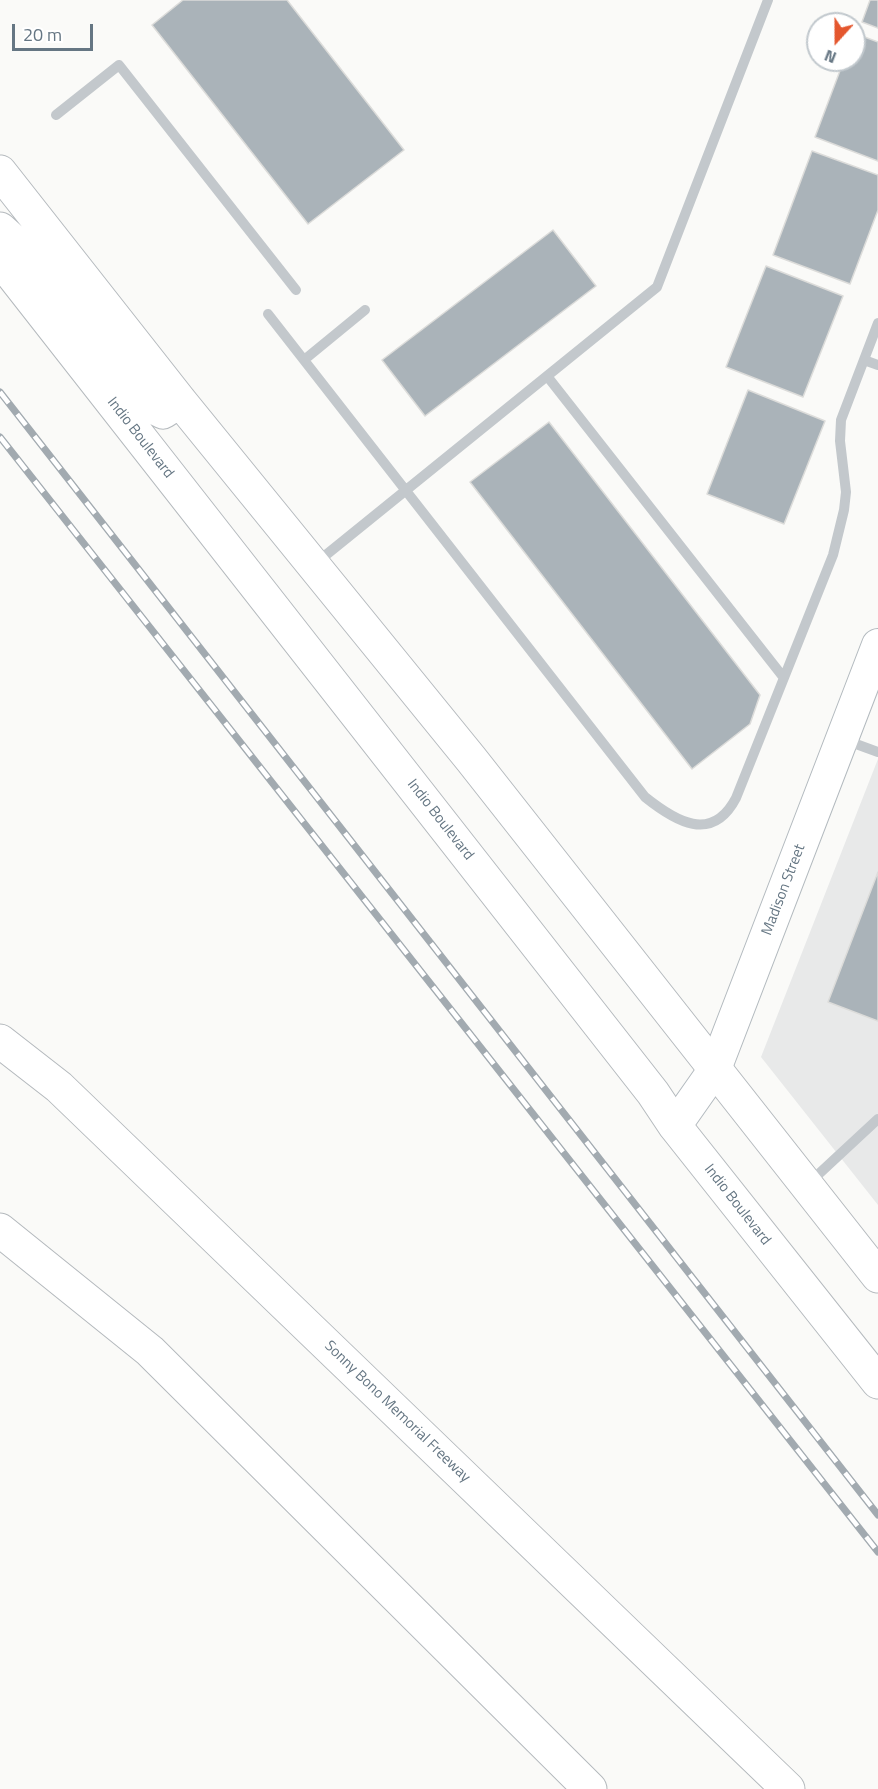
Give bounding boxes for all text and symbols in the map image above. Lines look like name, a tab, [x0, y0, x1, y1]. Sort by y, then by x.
scale bar	[15, 12, 96, 50]
north arrow	[806, 12, 866, 72]
text: 20 m	[23, 21, 62, 48]
text: N	[821, 44, 840, 70]
street label: Indio Boulevard	[103, 394, 177, 482]
street label: Indio Boulevard	[403, 776, 477, 864]
street label: Madison Street	[758, 842, 810, 938]
street label: Indio Boulevard	[700, 1161, 774, 1249]
street label: Sonny Bono Memorial Freeway	[320, 1337, 474, 1487]

